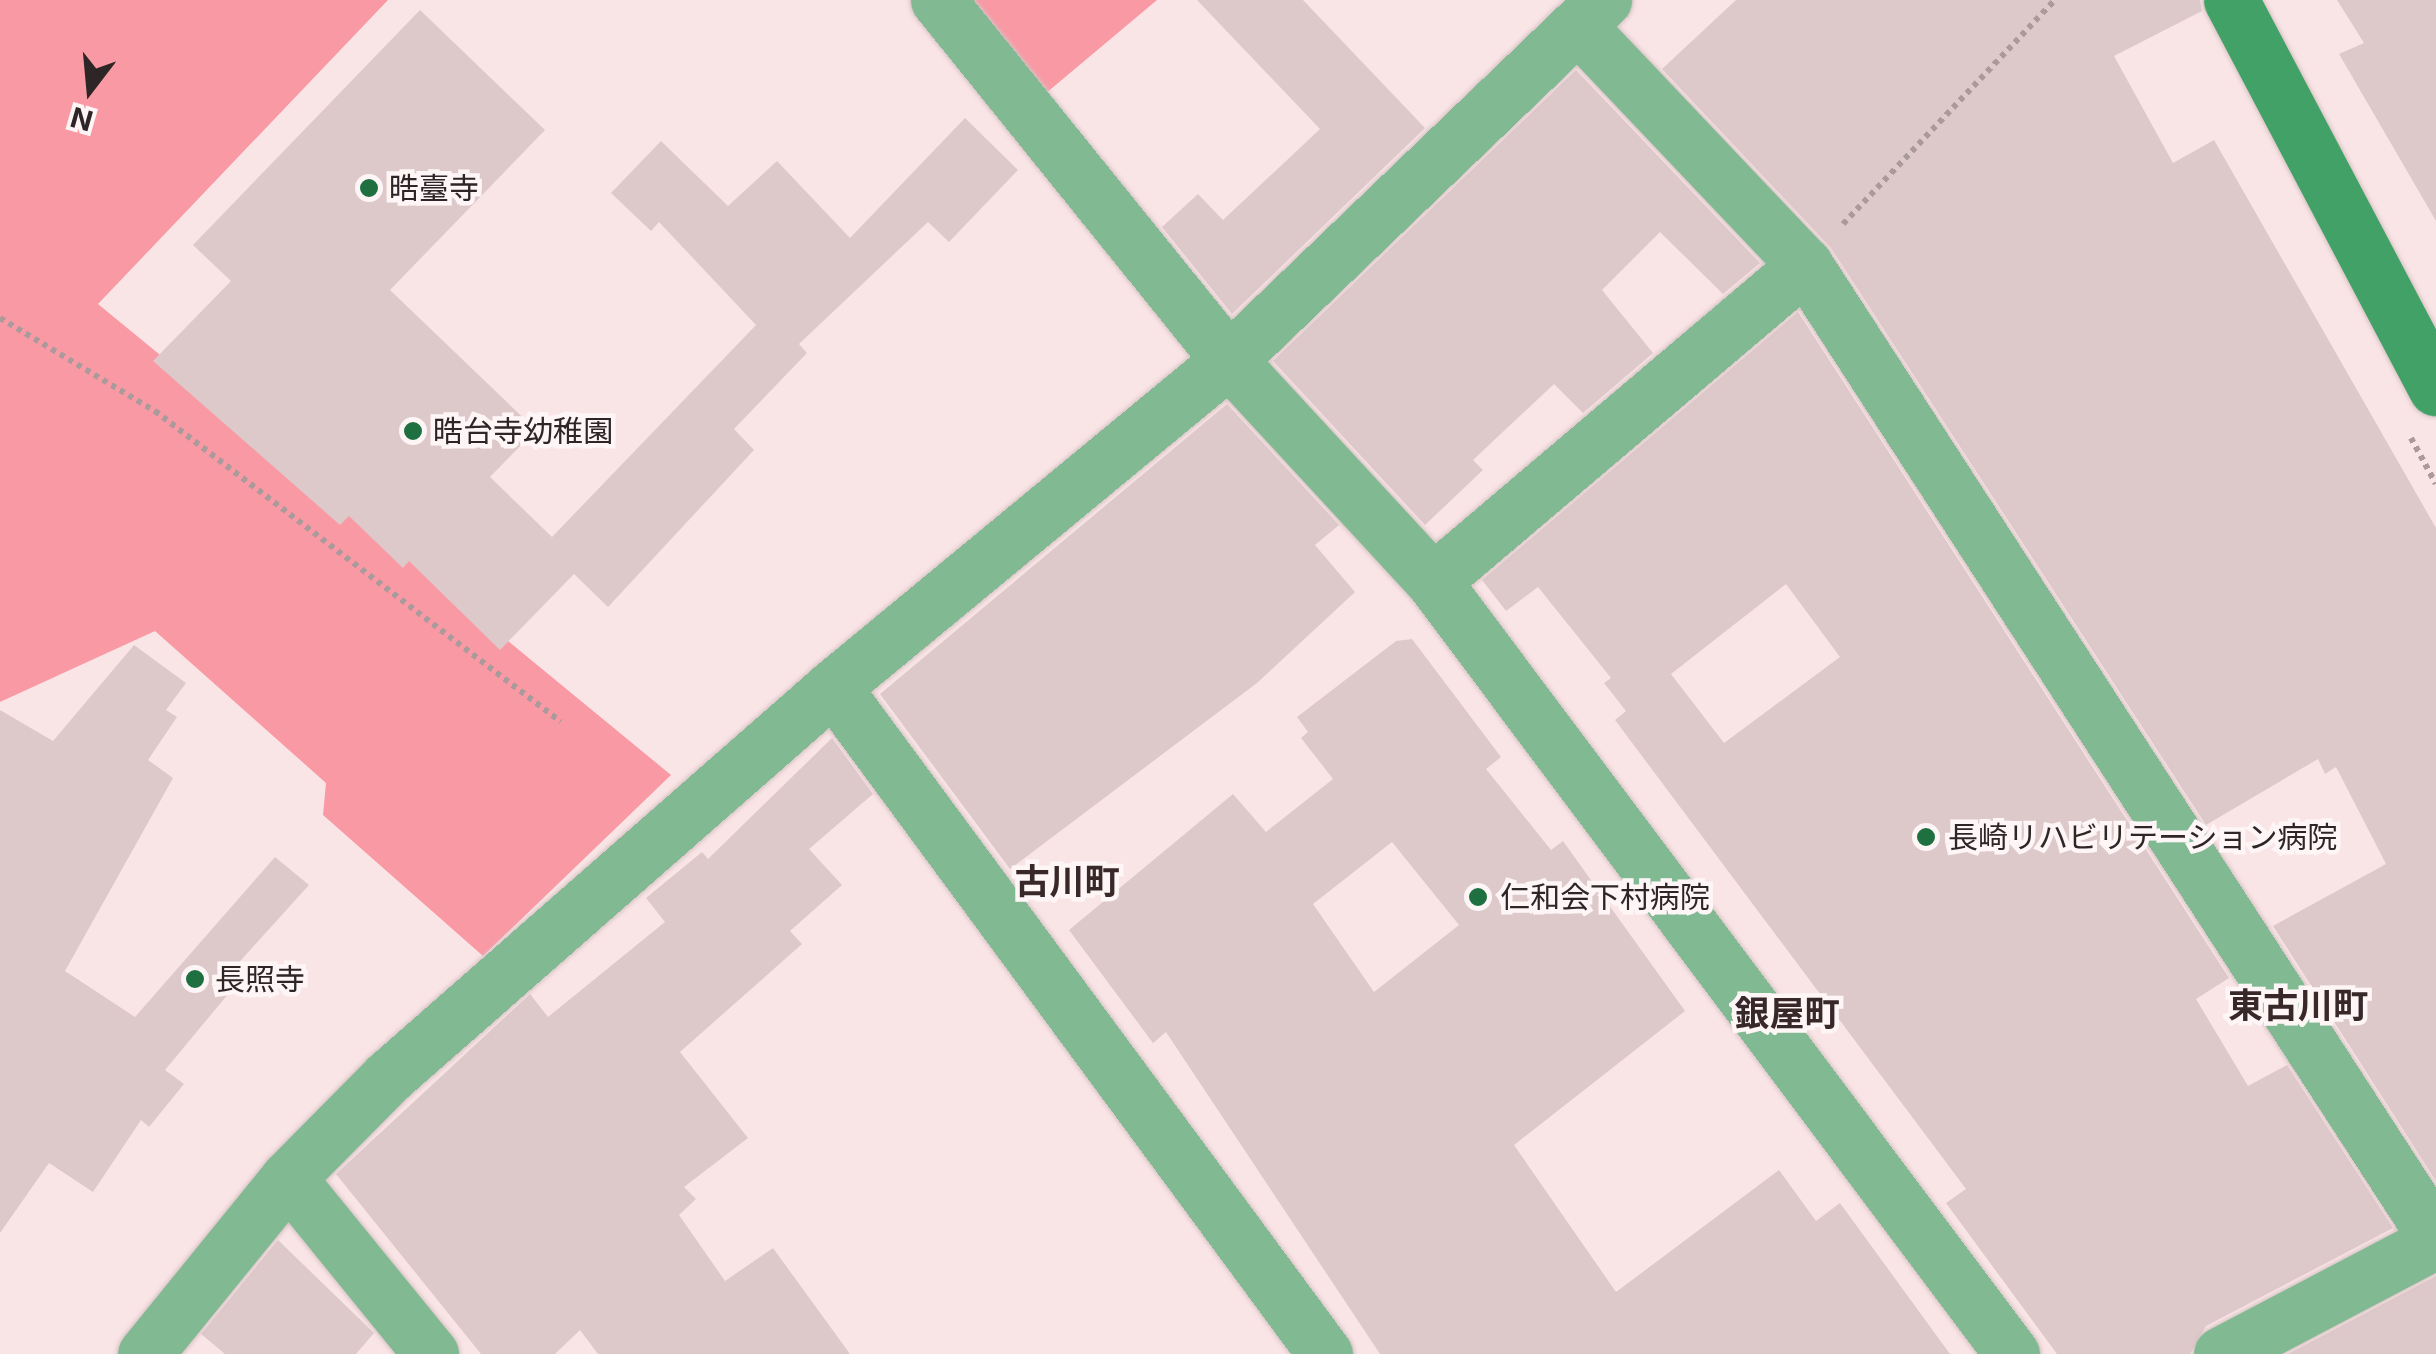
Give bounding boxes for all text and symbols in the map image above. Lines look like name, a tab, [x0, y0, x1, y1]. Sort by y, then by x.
north arrow	[40, 40, 140, 140]
text: N	[67, 100, 97, 138]
place label: 晧臺寺	[389, 170, 479, 206]
marker: 晧臺寺	[358, 177, 380, 199]
place label: 晧台寺幼稚園	[433, 413, 613, 449]
marker: 晧台寺幼稚園	[402, 420, 424, 442]
place label: 長崎リハビリテーション病院	[1948, 819, 2338, 855]
marker: 長崎リハビリテーション病院	[1913, 824, 1939, 850]
district label: 古川町	[1015, 860, 1119, 902]
place label: 仁和会下村病院	[1500, 879, 1710, 915]
marker: 仁和会下村病院	[1465, 884, 1491, 910]
place label: 長照寺	[215, 961, 305, 997]
marker: 長照寺	[184, 968, 206, 990]
district label: 東古川町	[2228, 984, 2368, 1026]
district label: 銀屋町	[1735, 992, 1839, 1034]

